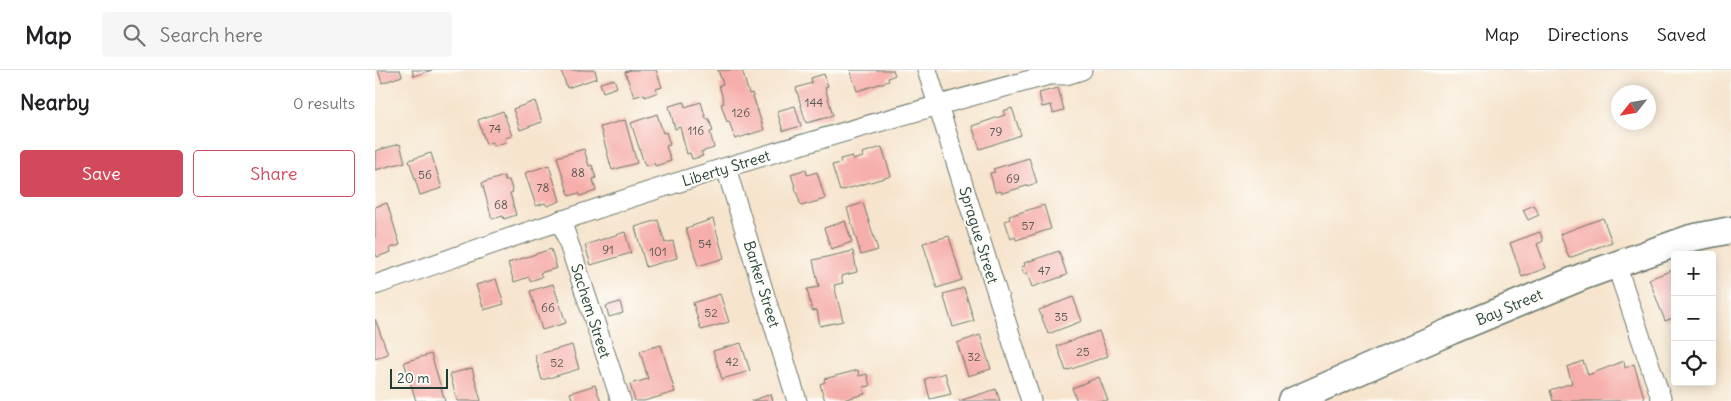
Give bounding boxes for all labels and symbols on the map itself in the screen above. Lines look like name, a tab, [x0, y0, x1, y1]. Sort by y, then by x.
north arrow	[1611, 85, 1656, 130]
house number: 144	[805, 95, 823, 110]
house number: 126	[732, 105, 750, 120]
house number: 74	[489, 121, 501, 136]
house number: 116	[688, 123, 704, 138]
house number: 79	[990, 124, 1002, 139]
street label: Liberty Street	[680, 146, 772, 190]
house number: 88	[571, 165, 585, 180]
house number: 56	[418, 167, 432, 182]
house number: 69	[1006, 171, 1020, 186]
house number: 78	[537, 180, 549, 195]
street label: Sprague Street	[955, 184, 1003, 286]
house number: 68	[494, 197, 508, 212]
house number: 57	[1022, 218, 1035, 233]
house number: 54	[698, 236, 712, 251]
street label: Barker Street	[740, 238, 784, 330]
house number: 91	[602, 242, 614, 257]
house number: 101	[649, 244, 667, 259]
street label: Sachem Street	[567, 261, 615, 361]
house number: 47	[1038, 263, 1050, 278]
street label: Bay Street	[1473, 284, 1545, 330]
house number: 66	[541, 300, 555, 315]
house number: 52	[704, 305, 718, 320]
house number: 35	[1054, 309, 1068, 324]
house number: 25	[1076, 344, 1090, 359]
house number: 32	[967, 349, 981, 364]
house number: 42	[725, 354, 739, 369]
house number: 52	[550, 355, 564, 370]
scale bar	[390, 366, 447, 389]

